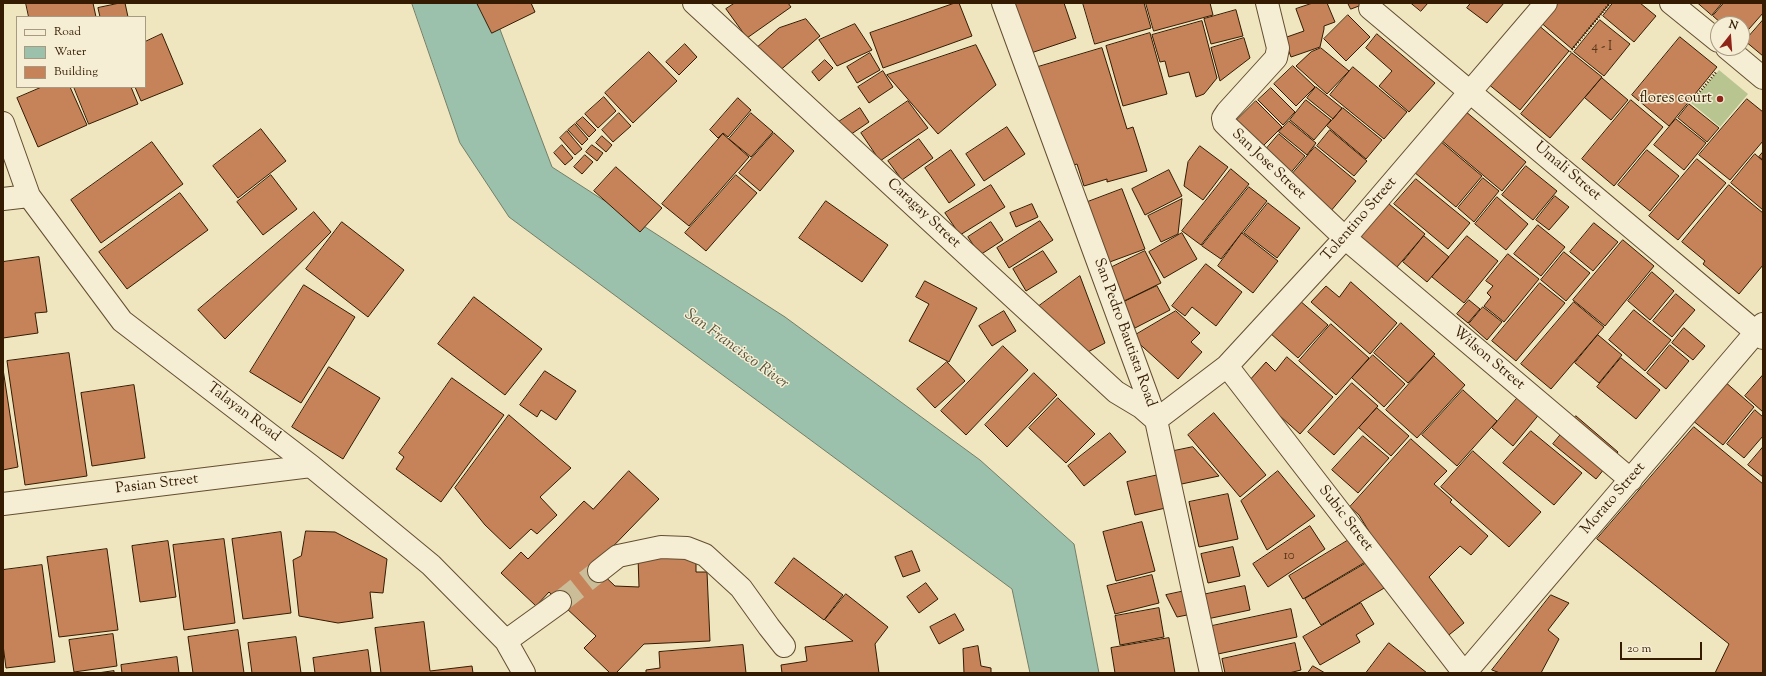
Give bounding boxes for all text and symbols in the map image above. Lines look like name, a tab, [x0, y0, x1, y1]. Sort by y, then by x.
legend	[16, 16, 146, 88]
north arrow	[1710, 16, 1750, 56]
text: N	[1727, 17, 1740, 34]
text: Road	[54, 23, 81, 41]
house number: 4 - I	[1592, 40, 1612, 56]
text: Water	[54, 43, 86, 61]
text: Building	[54, 63, 98, 81]
place label: flores court	[1640, 90, 1712, 108]
marker: flores court	[1715, 94, 1725, 104]
street label: San Jose Street	[1227, 126, 1309, 204]
street label: Umali Street	[1530, 139, 1604, 205]
street label: Tolentino Street	[1319, 174, 1401, 266]
street label: Caragay Street	[882, 175, 964, 253]
street label: San Pedro Bautista Road	[1089, 256, 1159, 410]
water label: San Francisco River	[680, 306, 792, 394]
street label: Wilson Street	[1448, 323, 1528, 395]
street label: Talayan Road	[203, 380, 283, 446]
street label: Morato Street	[1578, 459, 1650, 539]
street label: Pasian Street	[115, 471, 199, 499]
street label: Subic Street	[1314, 483, 1376, 555]
house number: 10	[1283, 549, 1295, 565]
scale bar	[1622, 634, 1704, 660]
text: 20 m	[1627, 640, 1651, 658]

